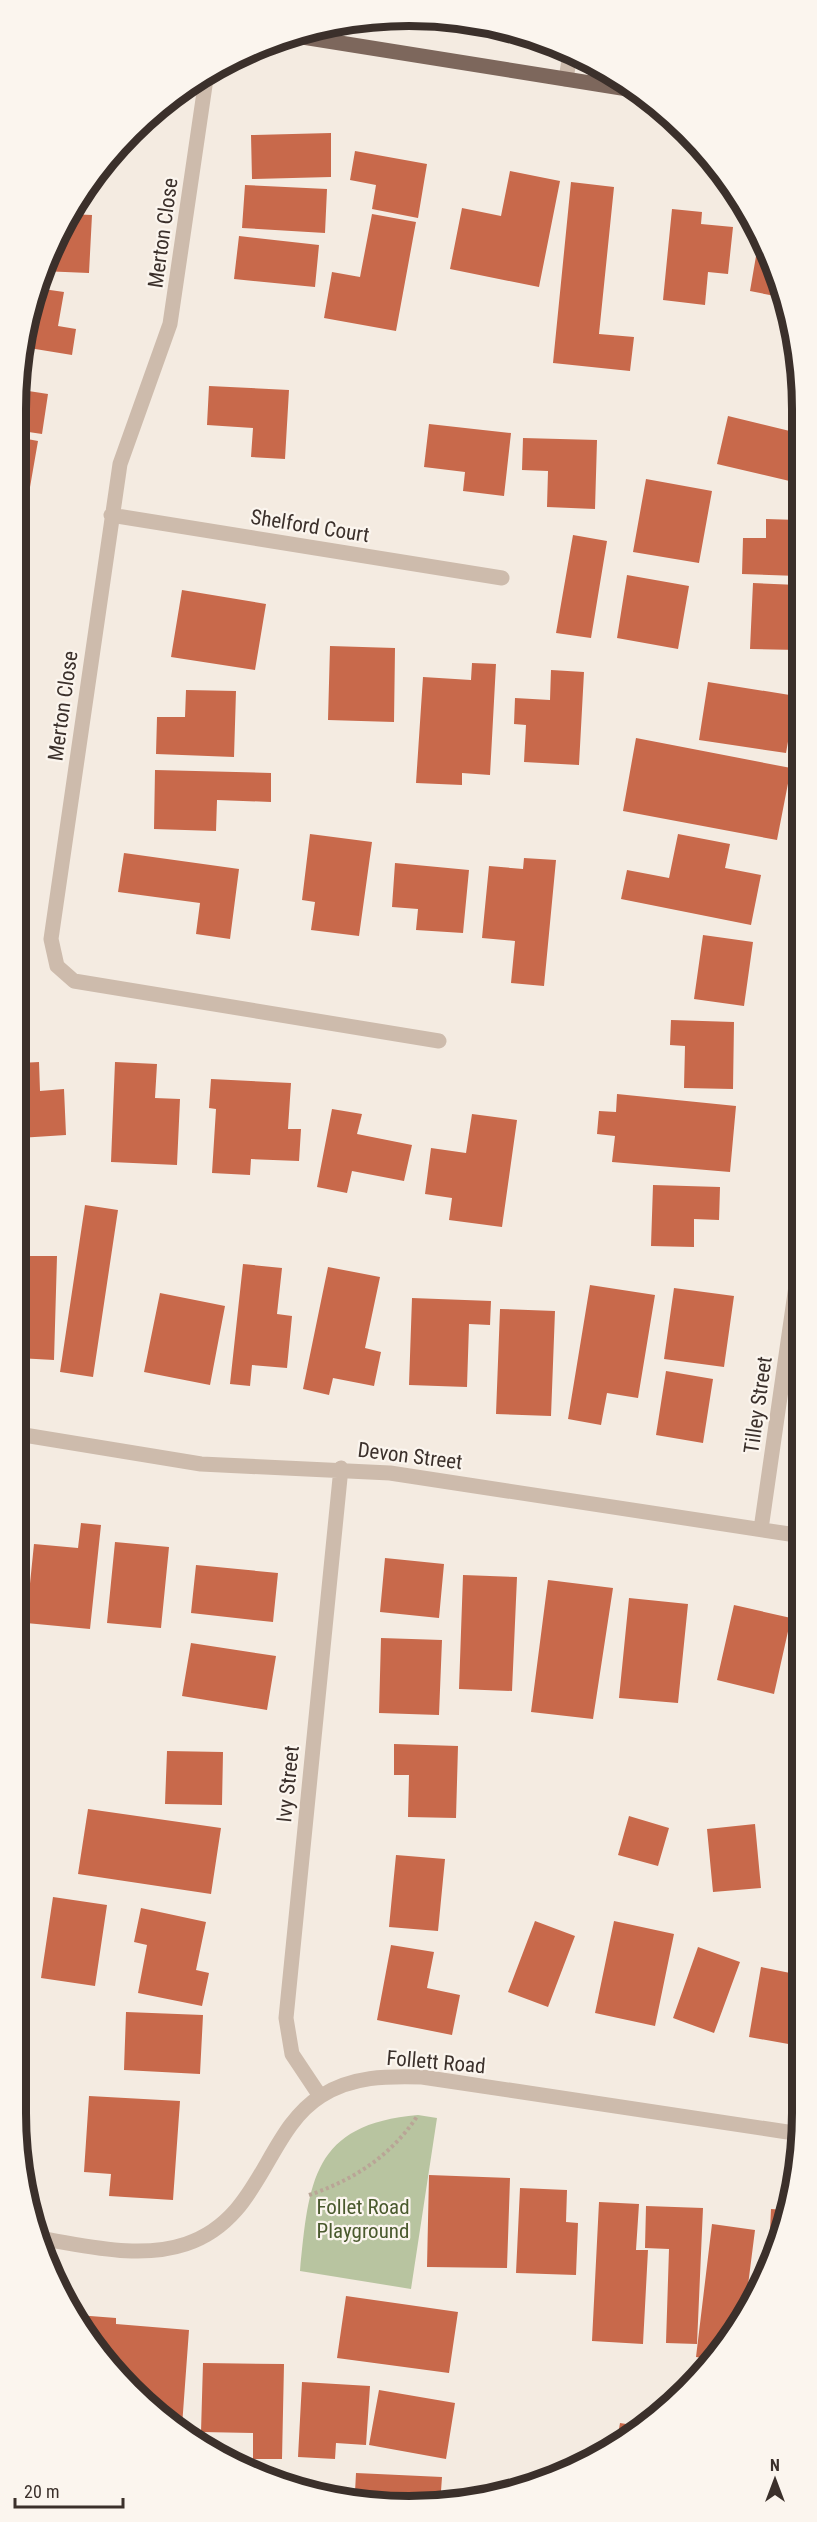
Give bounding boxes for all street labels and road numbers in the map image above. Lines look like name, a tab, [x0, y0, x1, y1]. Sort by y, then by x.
street label: Merton Close	[143, 176, 183, 290]
street label: Shelford Court	[249, 505, 371, 547]
street label: Merton Close	[43, 649, 83, 763]
street label: Tilley Street	[739, 1355, 777, 1455]
street label: Devon Street	[356, 1438, 464, 1474]
street label: Ivy Street	[272, 1744, 304, 1824]
street label: Follett Road	[385, 2046, 487, 2078]

